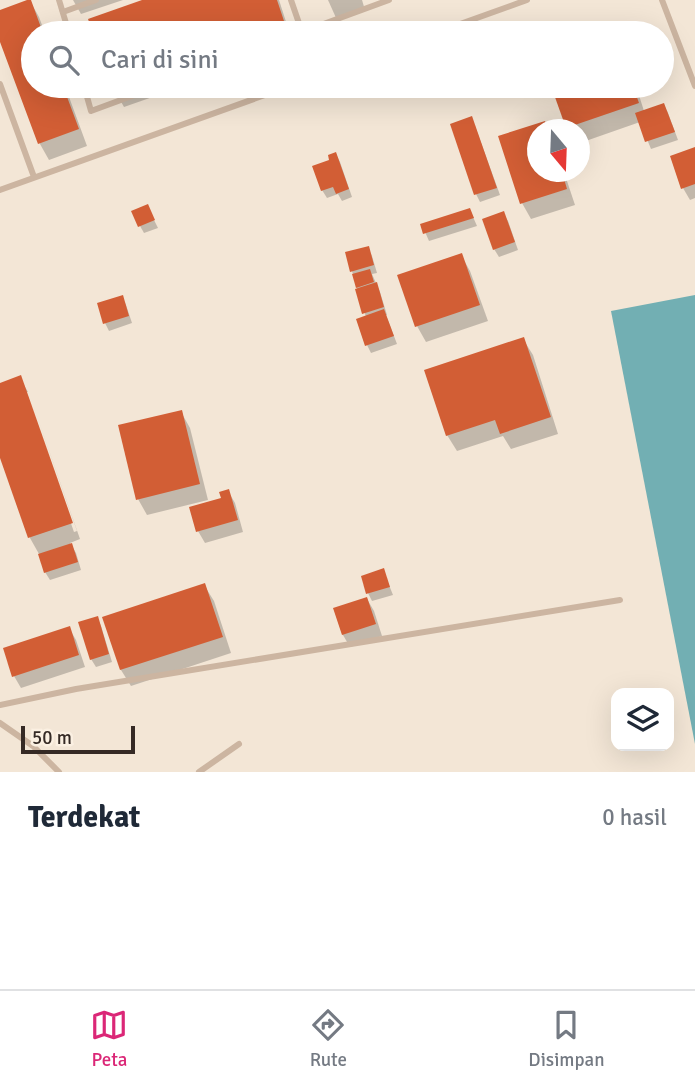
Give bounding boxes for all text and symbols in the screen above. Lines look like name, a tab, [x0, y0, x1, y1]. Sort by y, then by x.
search box	[21, 21, 674, 98]
icon: search	[45, 41, 83, 79]
text: Cari di sini	[101, 44, 219, 76]
north arrow	[527, 119, 590, 182]
map controls	[611, 688, 674, 751]
button: layers	[611, 688, 674, 751]
scale bar	[21, 723, 135, 755]
text: 50 m	[32, 726, 72, 750]
text: Terdekat	[28, 799, 140, 836]
text: 0 hasil	[602, 803, 667, 832]
tab: Peta	[90, 1006, 128, 1072]
tab: Rute	[309, 1006, 347, 1072]
tab: Disimpan	[528, 1006, 605, 1072]

